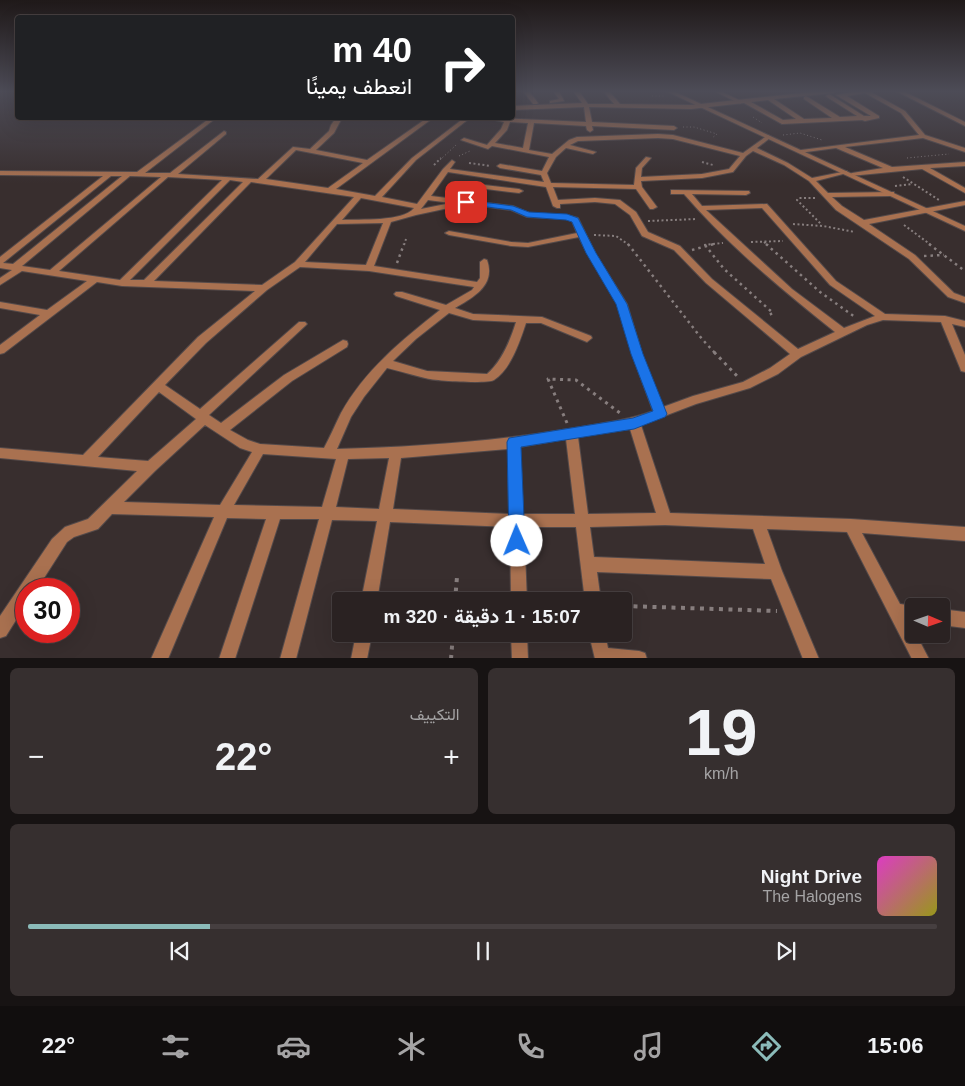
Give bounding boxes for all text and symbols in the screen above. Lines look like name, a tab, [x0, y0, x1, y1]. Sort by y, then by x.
text: 40 m	[332, 30, 412, 69]
icon: right	[430, 35, 495, 100]
text: انعطف يمينًا	[306, 74, 412, 99]
pin	[445, 181, 487, 223]
icon: arrive	[452, 188, 480, 216]
position arrow	[490, 514, 542, 566]
speed limit sign: 30	[15, 578, 80, 643]
north arrow	[905, 598, 950, 642]
map controls	[905, 598, 950, 643]
text: 15:07 · 1 دقيقة · 320 m	[384, 606, 580, 627]
text: 19	[685, 696, 757, 769]
text: التكييف	[410, 706, 460, 723]
text: 22°	[215, 736, 272, 778]
text: −	[28, 741, 44, 772]
text: +	[443, 741, 460, 772]
text: km/h	[704, 765, 739, 782]
text: Night Drive	[761, 866, 862, 887]
text: The Halogens	[762, 888, 862, 905]
icon: previous	[166, 937, 194, 965]
icon: pause	[469, 937, 497, 965]
icon: next	[772, 937, 800, 965]
icon: filters	[158, 1029, 193, 1064]
icon: car	[276, 1029, 311, 1064]
icon: climate	[394, 1029, 429, 1064]
icon: phone	[513, 1029, 548, 1064]
icon: music	[631, 1029, 666, 1064]
icon: directions	[749, 1029, 784, 1064]
text: 22°	[42, 1033, 75, 1058]
text: 15:06	[867, 1033, 923, 1058]

